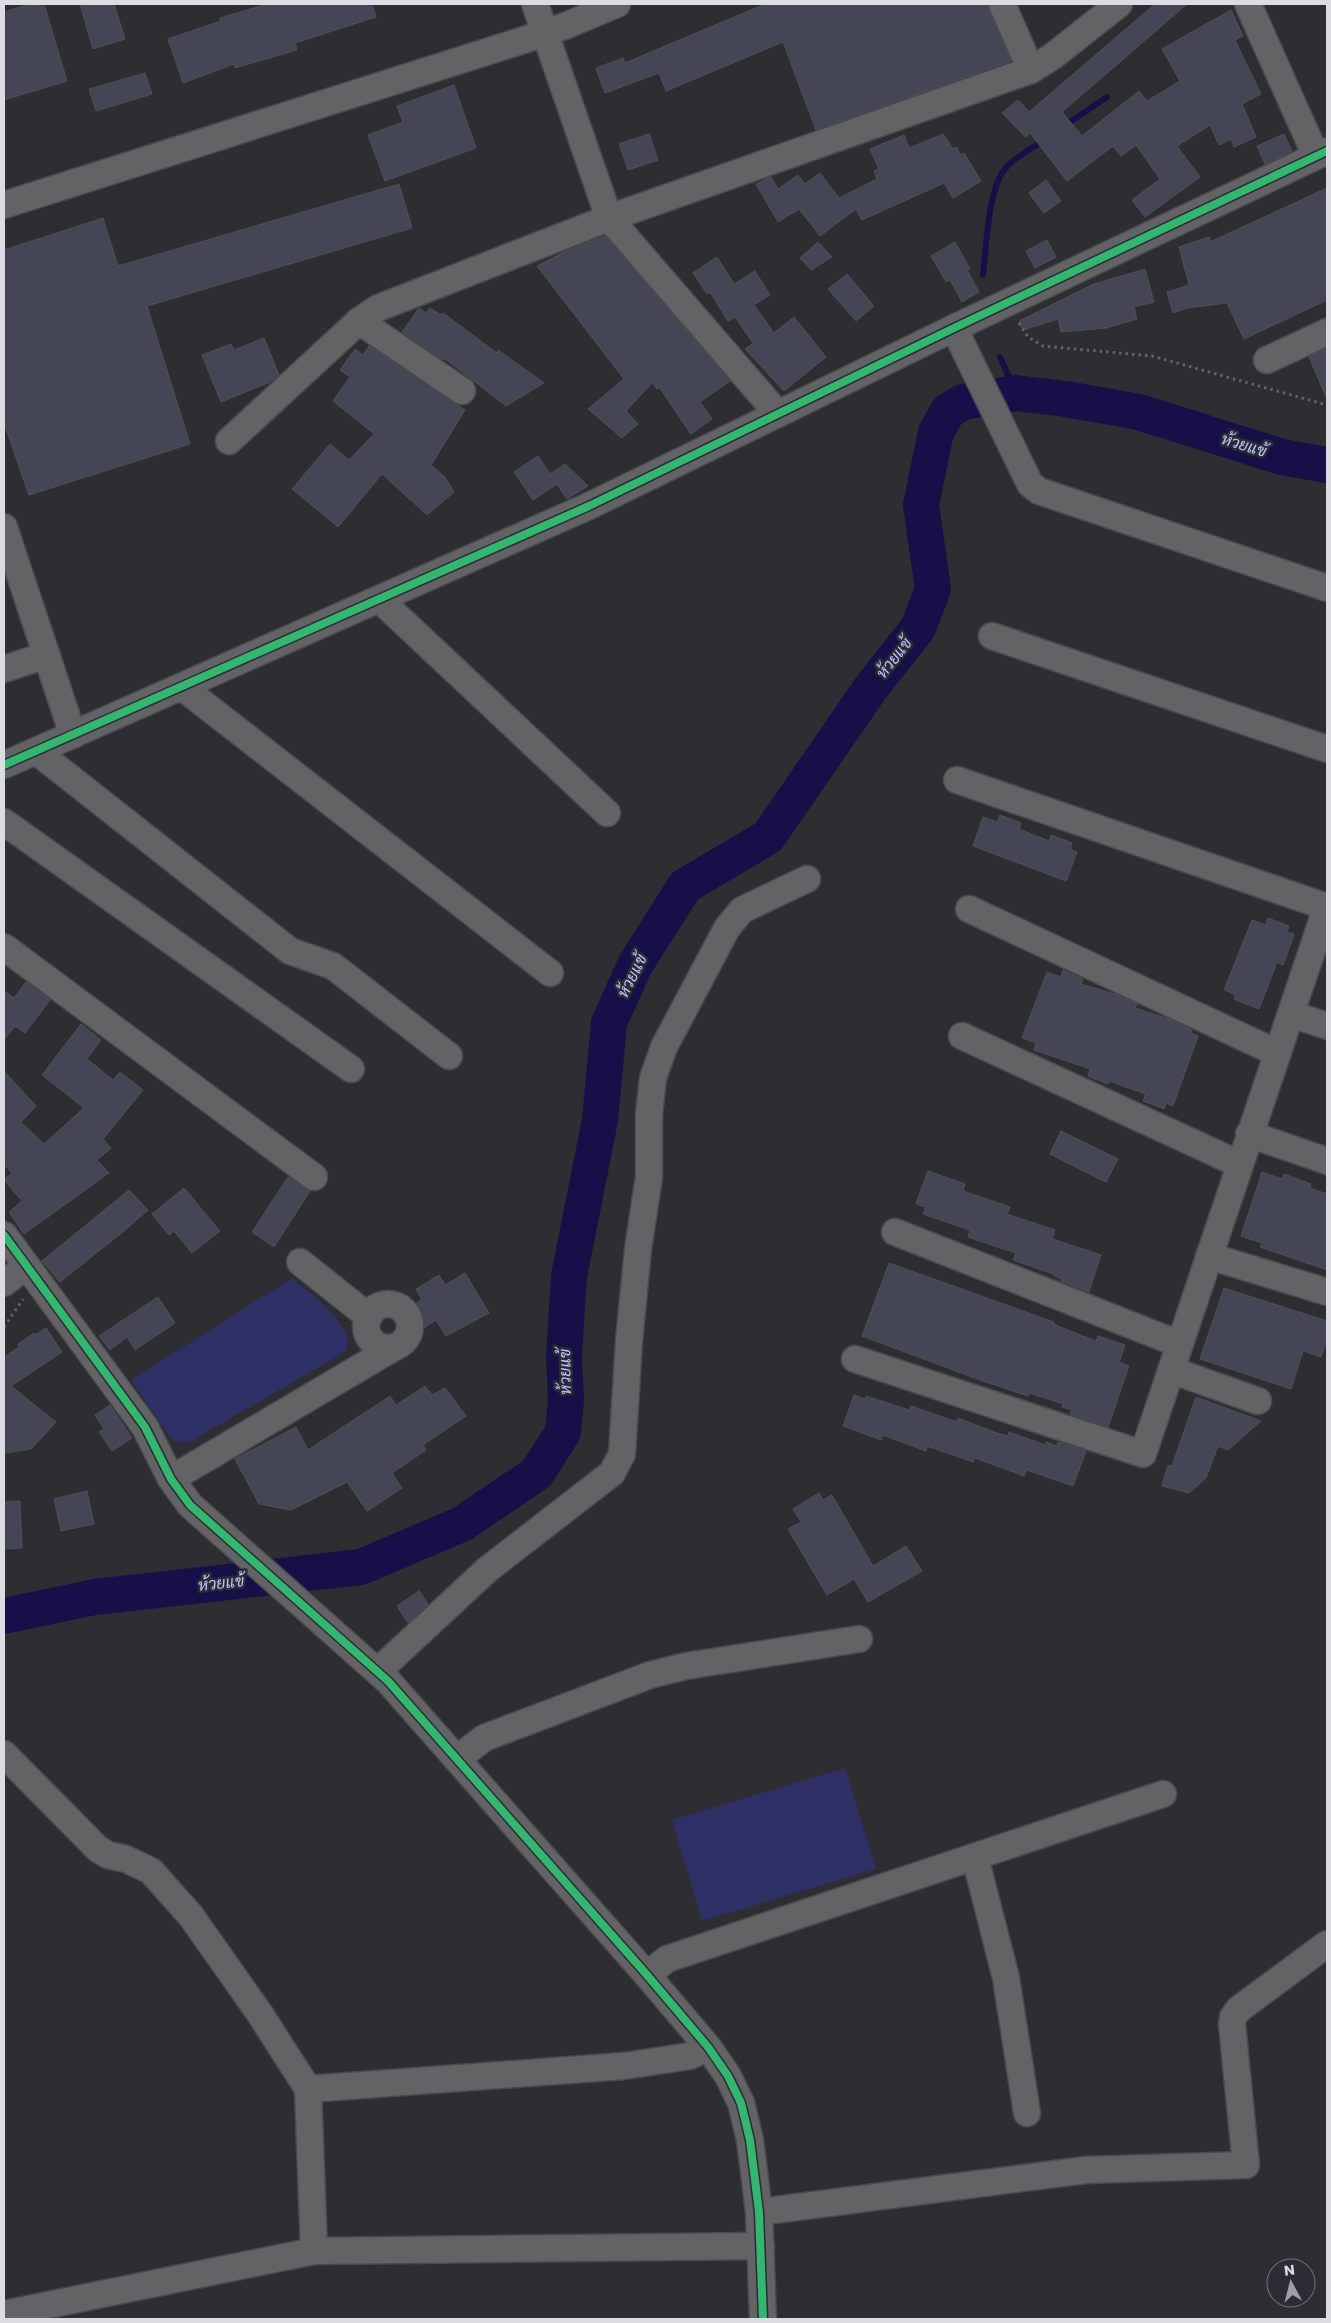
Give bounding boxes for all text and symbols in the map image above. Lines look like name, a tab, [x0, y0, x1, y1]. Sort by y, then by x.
water label: ห้วยแข้	[1219, 427, 1272, 464]
water label: ห้วยแข้	[871, 630, 919, 683]
water label: ห้วยแข้	[611, 947, 654, 1002]
water label: ห้วยแข้	[553, 1346, 577, 1395]
water label: ห้วยแข้	[197, 1569, 248, 1597]
north arrow	[1266, 2258, 1316, 2308]
text: N	[1283, 2260, 1296, 2281]

